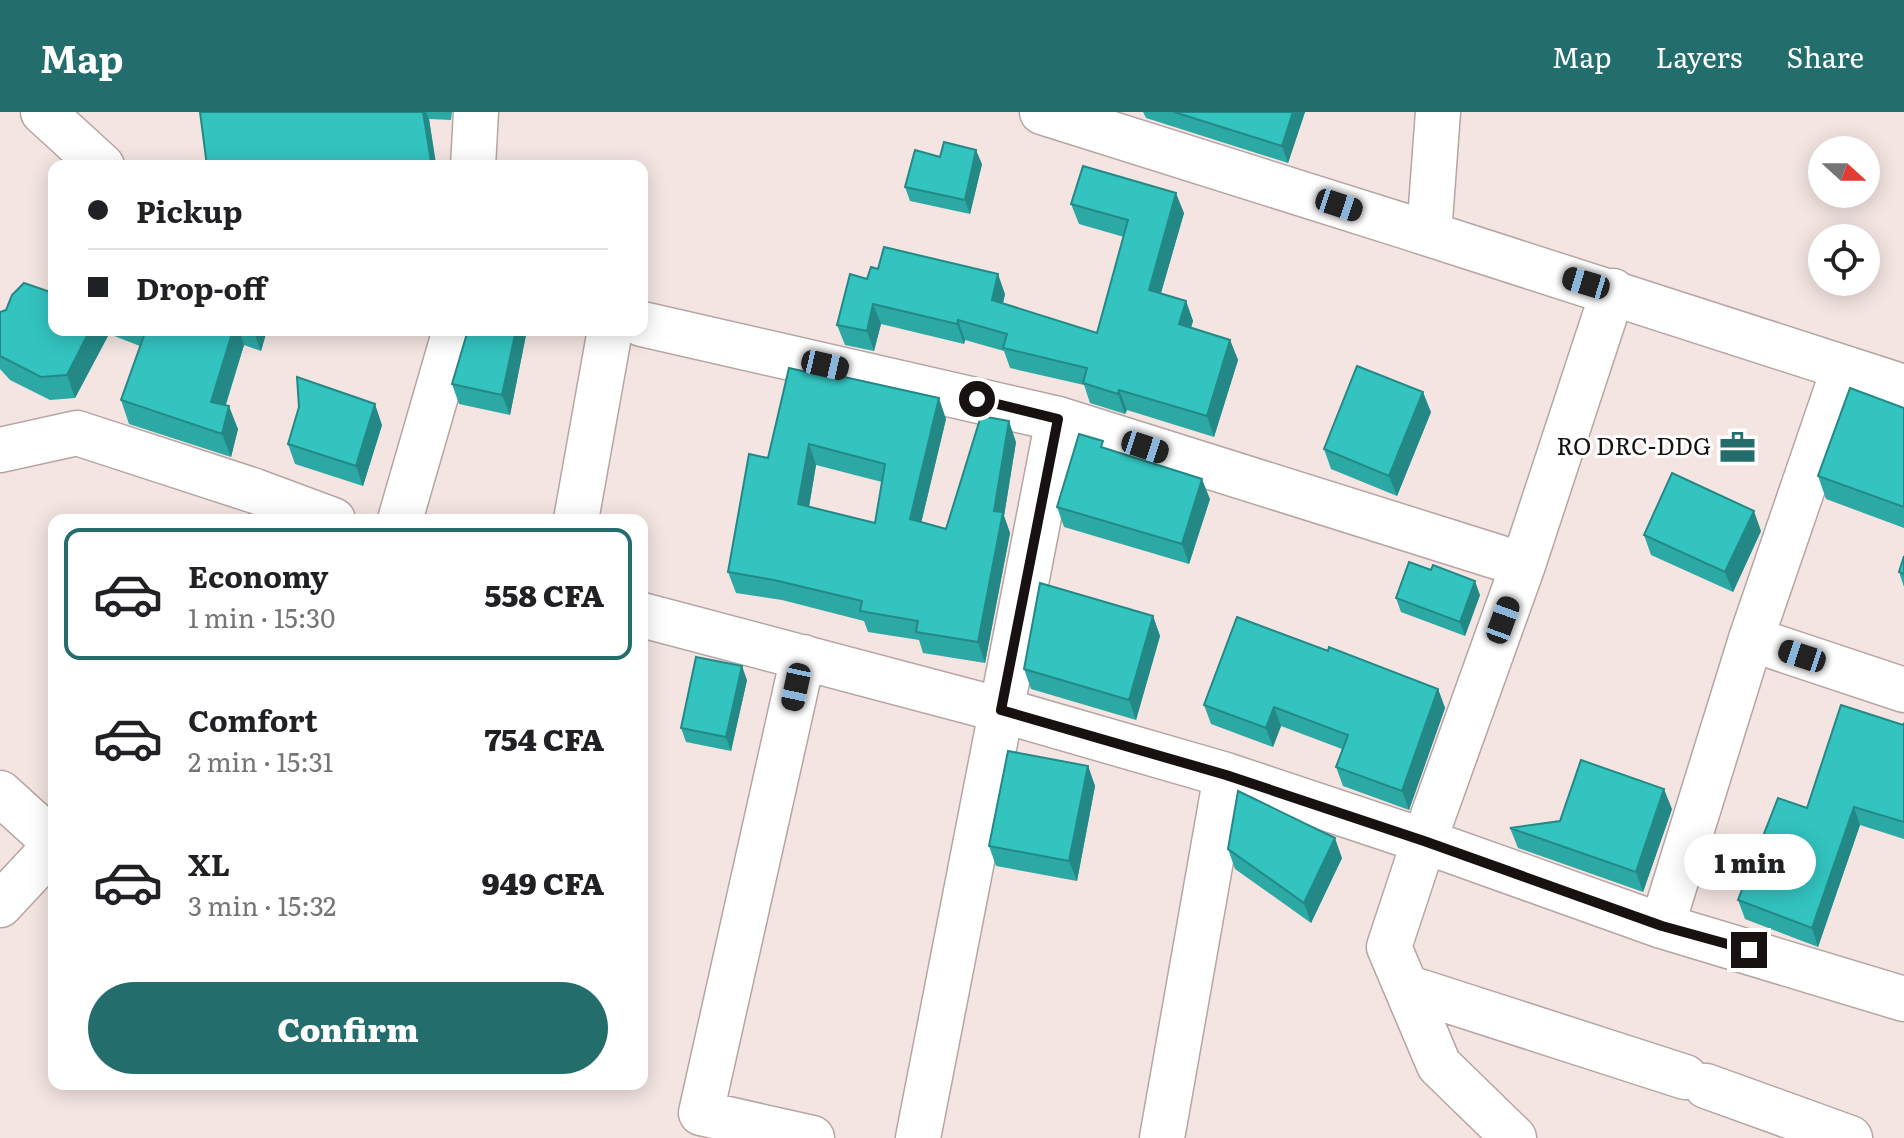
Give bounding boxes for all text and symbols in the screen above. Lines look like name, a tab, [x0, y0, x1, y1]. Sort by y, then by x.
text: Map	[40, 28, 124, 85]
text: Map	[1552, 35, 1611, 77]
text: Layers	[1655, 35, 1742, 77]
text: Share	[1786, 35, 1864, 77]
north arrow	[1808, 136, 1880, 208]
map controls	[1808, 136, 1880, 296]
car	[1312, 186, 1366, 224]
text: Pickup	[136, 188, 243, 232]
button: locate	[1808, 224, 1880, 296]
text: Drop-off	[136, 265, 266, 309]
car	[1560, 265, 1612, 301]
car	[799, 348, 851, 382]
route start	[959, 381, 995, 417]
place label: RO DRC-DDG	[1556, 427, 1711, 462]
car	[1118, 428, 1172, 466]
office icon: RO DRC-DDG	[1718, 428, 1756, 466]
text: Economy	[188, 553, 328, 597]
icon: car	[92, 558, 164, 630]
text: 558 CFA	[485, 572, 604, 616]
car	[1484, 593, 1522, 647]
text: 1 min · 15:30	[188, 597, 335, 636]
car	[1775, 637, 1829, 675]
car	[779, 661, 813, 713]
text: Comfort	[188, 697, 318, 741]
icon: car	[92, 702, 164, 774]
text: 754 CFA	[484, 716, 604, 760]
text: 2 min · 15:31	[188, 741, 333, 780]
callout: 1 min	[1683, 834, 1815, 890]
text: XL	[188, 841, 230, 885]
text: 1 min	[1715, 842, 1785, 881]
icon: car	[92, 846, 164, 918]
text: 949 CFA	[482, 860, 604, 904]
text: 3 min · 15:32	[188, 885, 336, 924]
route end	[1731, 932, 1767, 968]
button: Confirm	[88, 982, 608, 1074]

